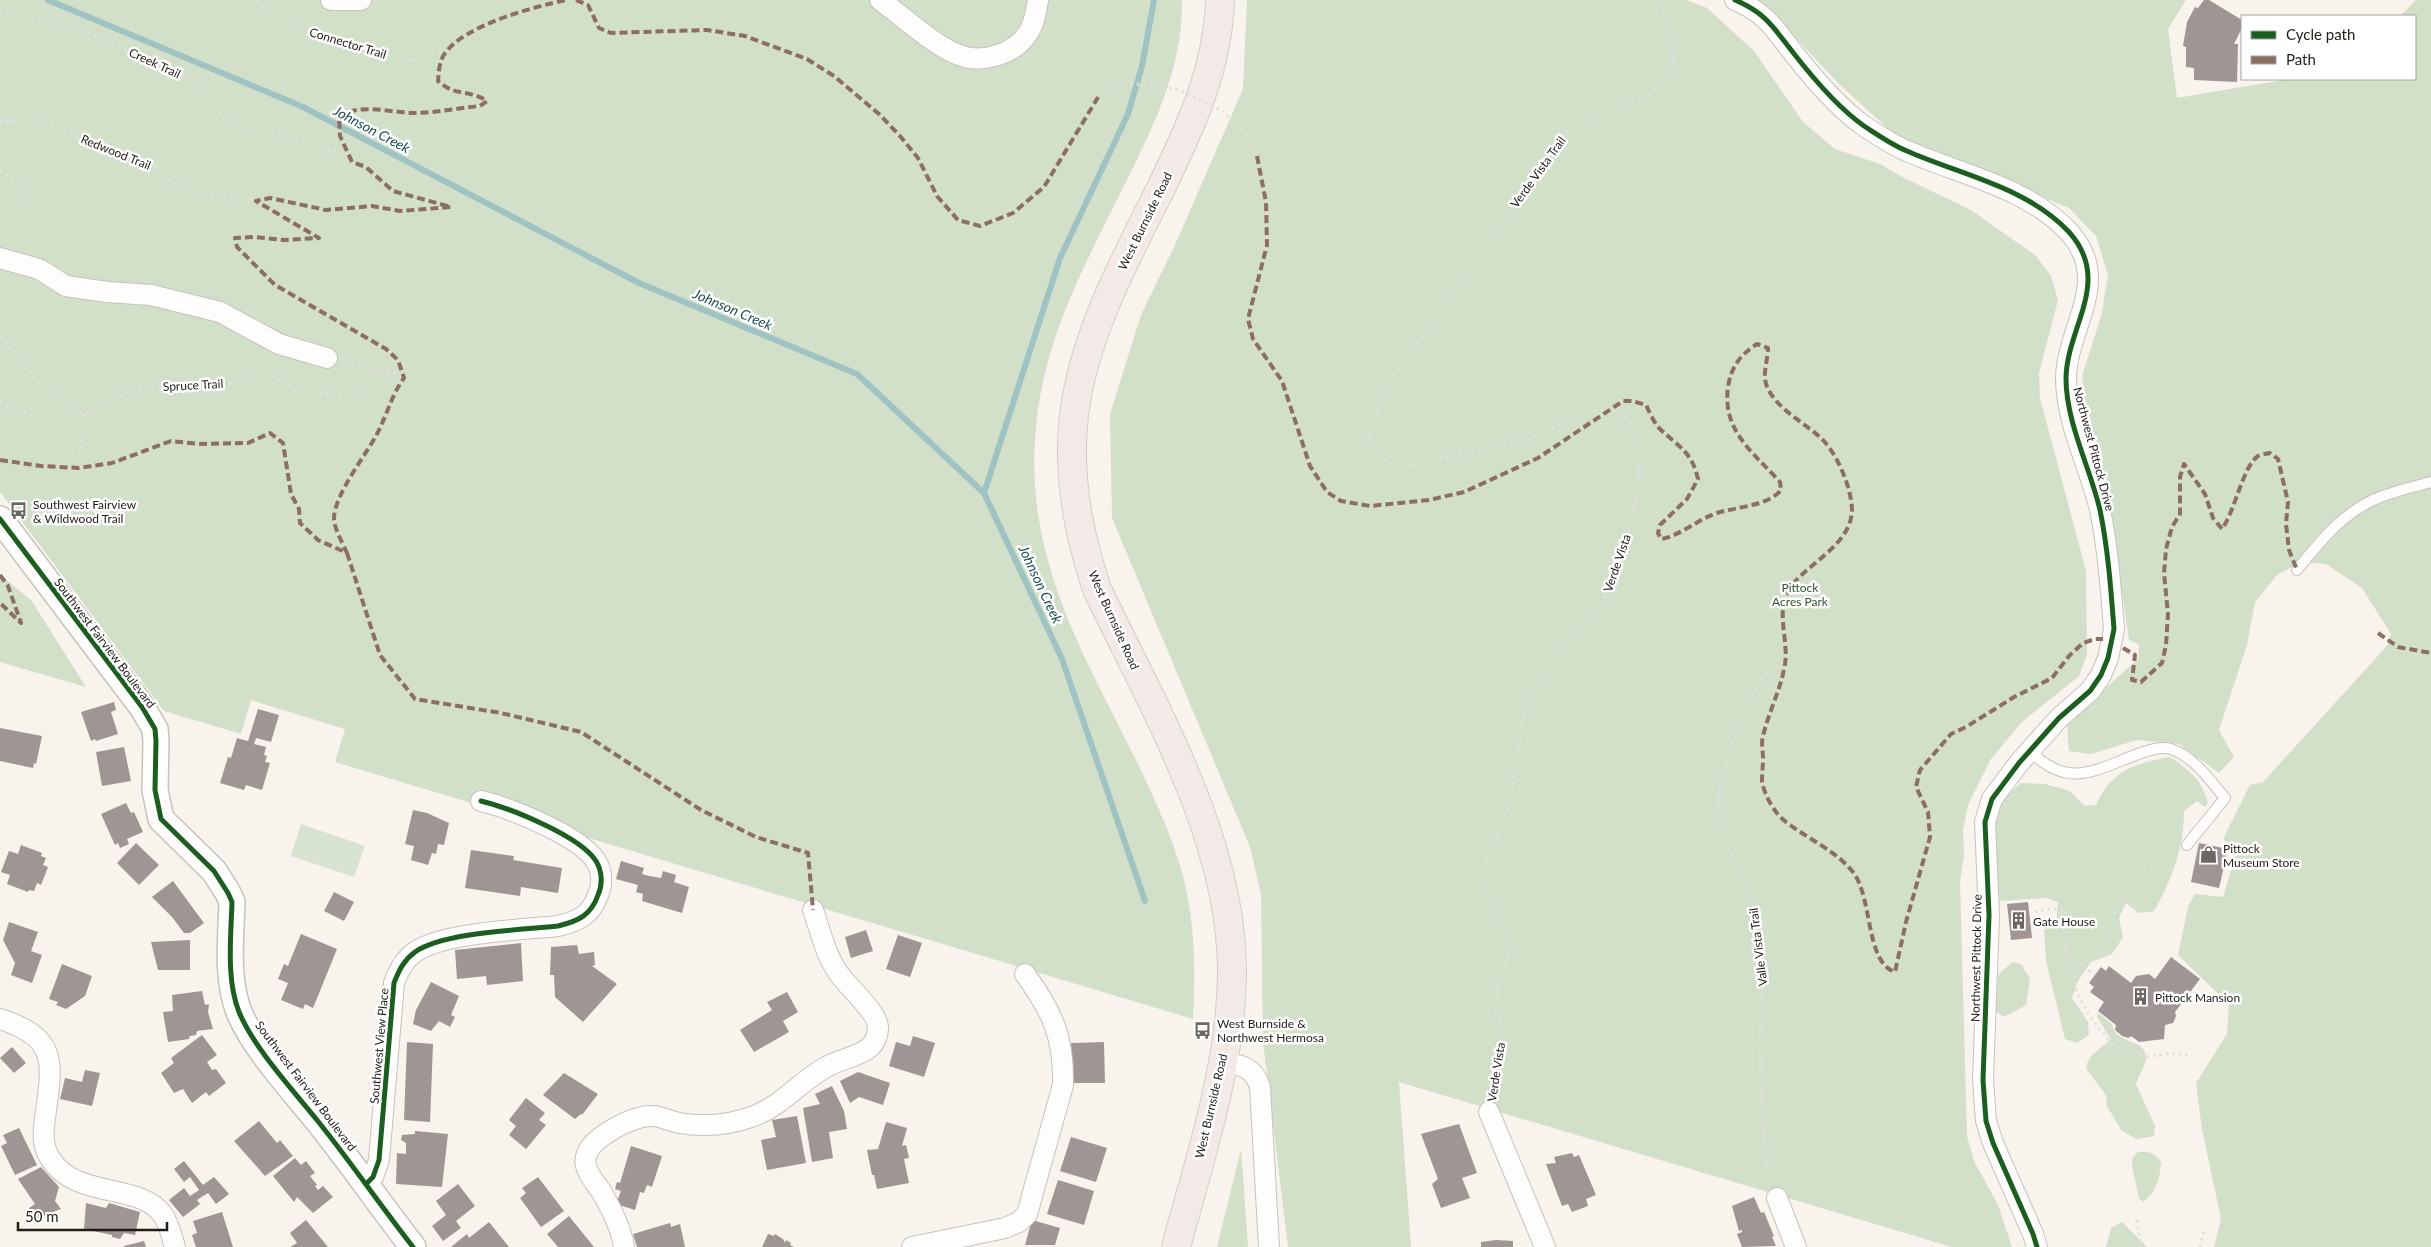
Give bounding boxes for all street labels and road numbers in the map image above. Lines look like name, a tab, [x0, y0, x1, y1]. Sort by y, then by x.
street label: Connector Trail	[308, 24, 388, 62]
street label: Creek Trail	[127, 45, 183, 81]
street label: Redwood Trail	[79, 131, 153, 173]
street label: Verde Vista Trail	[1507, 133, 1569, 211]
street label: West Burnside Road	[1115, 170, 1175, 272]
street label: Spruce Trail	[162, 376, 224, 394]
street label: Northwest Pittock Drive	[2070, 385, 2118, 513]
street label: Verde Vista	[1600, 532, 1634, 594]
street label: West Burnside Road	[1085, 568, 1143, 672]
street label: Southwest Fairview Boulevard	[51, 575, 159, 711]
street label: Northwest Pittock Drive	[1967, 894, 1985, 1022]
street label: Valle Vista Trail	[1746, 907, 1770, 987]
street label: Southwest View Place	[366, 987, 392, 1105]
street label: Southwest Fairview Boulevard	[252, 1018, 360, 1154]
street label: Verde Vista	[1484, 1041, 1508, 1103]
street label: West Burnside Road	[1192, 1052, 1230, 1160]

